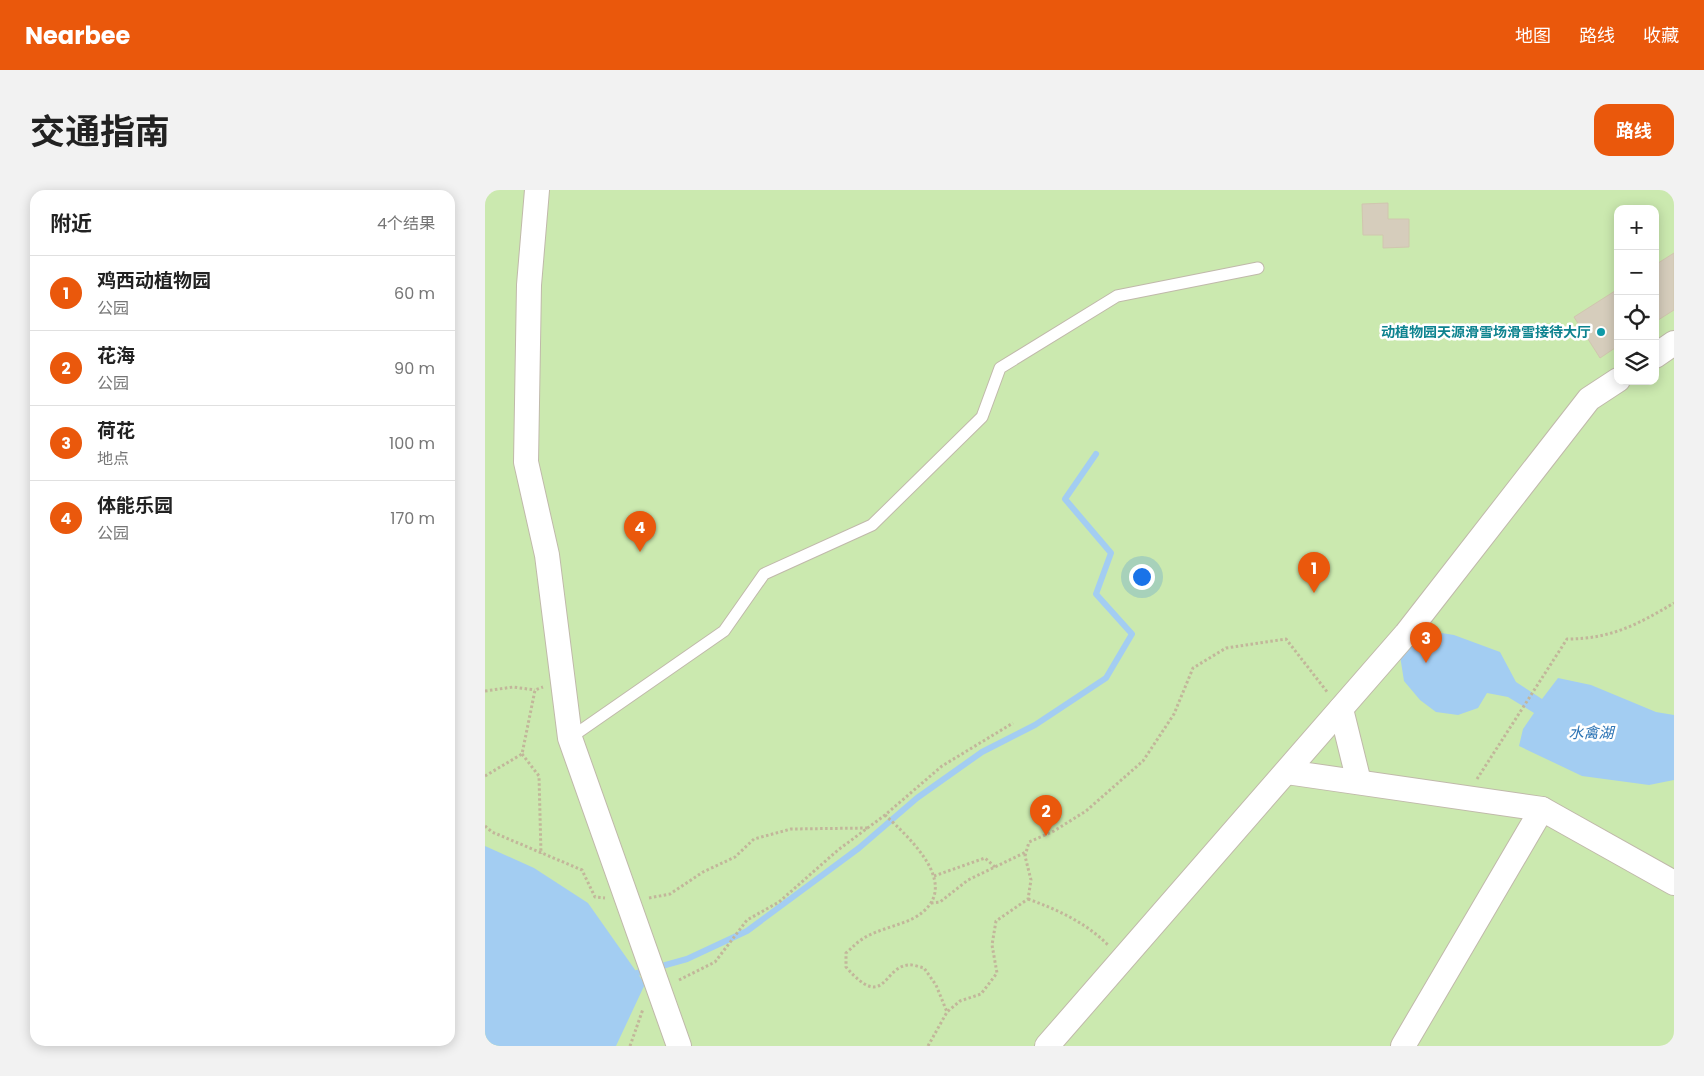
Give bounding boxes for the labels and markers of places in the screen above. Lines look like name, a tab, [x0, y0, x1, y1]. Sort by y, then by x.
place label: 动植物园天源滑雪场滑雪接待大厅	[1381, 322, 1591, 342]
marker: 动植物园天源滑雪场滑雪接待大厅	[1595, 326, 1607, 338]
pin: 4	[624, 511, 656, 552]
pin: 1	[1298, 552, 1330, 593]
pin: 3	[1410, 622, 1442, 663]
pin: 2	[1030, 795, 1062, 836]

